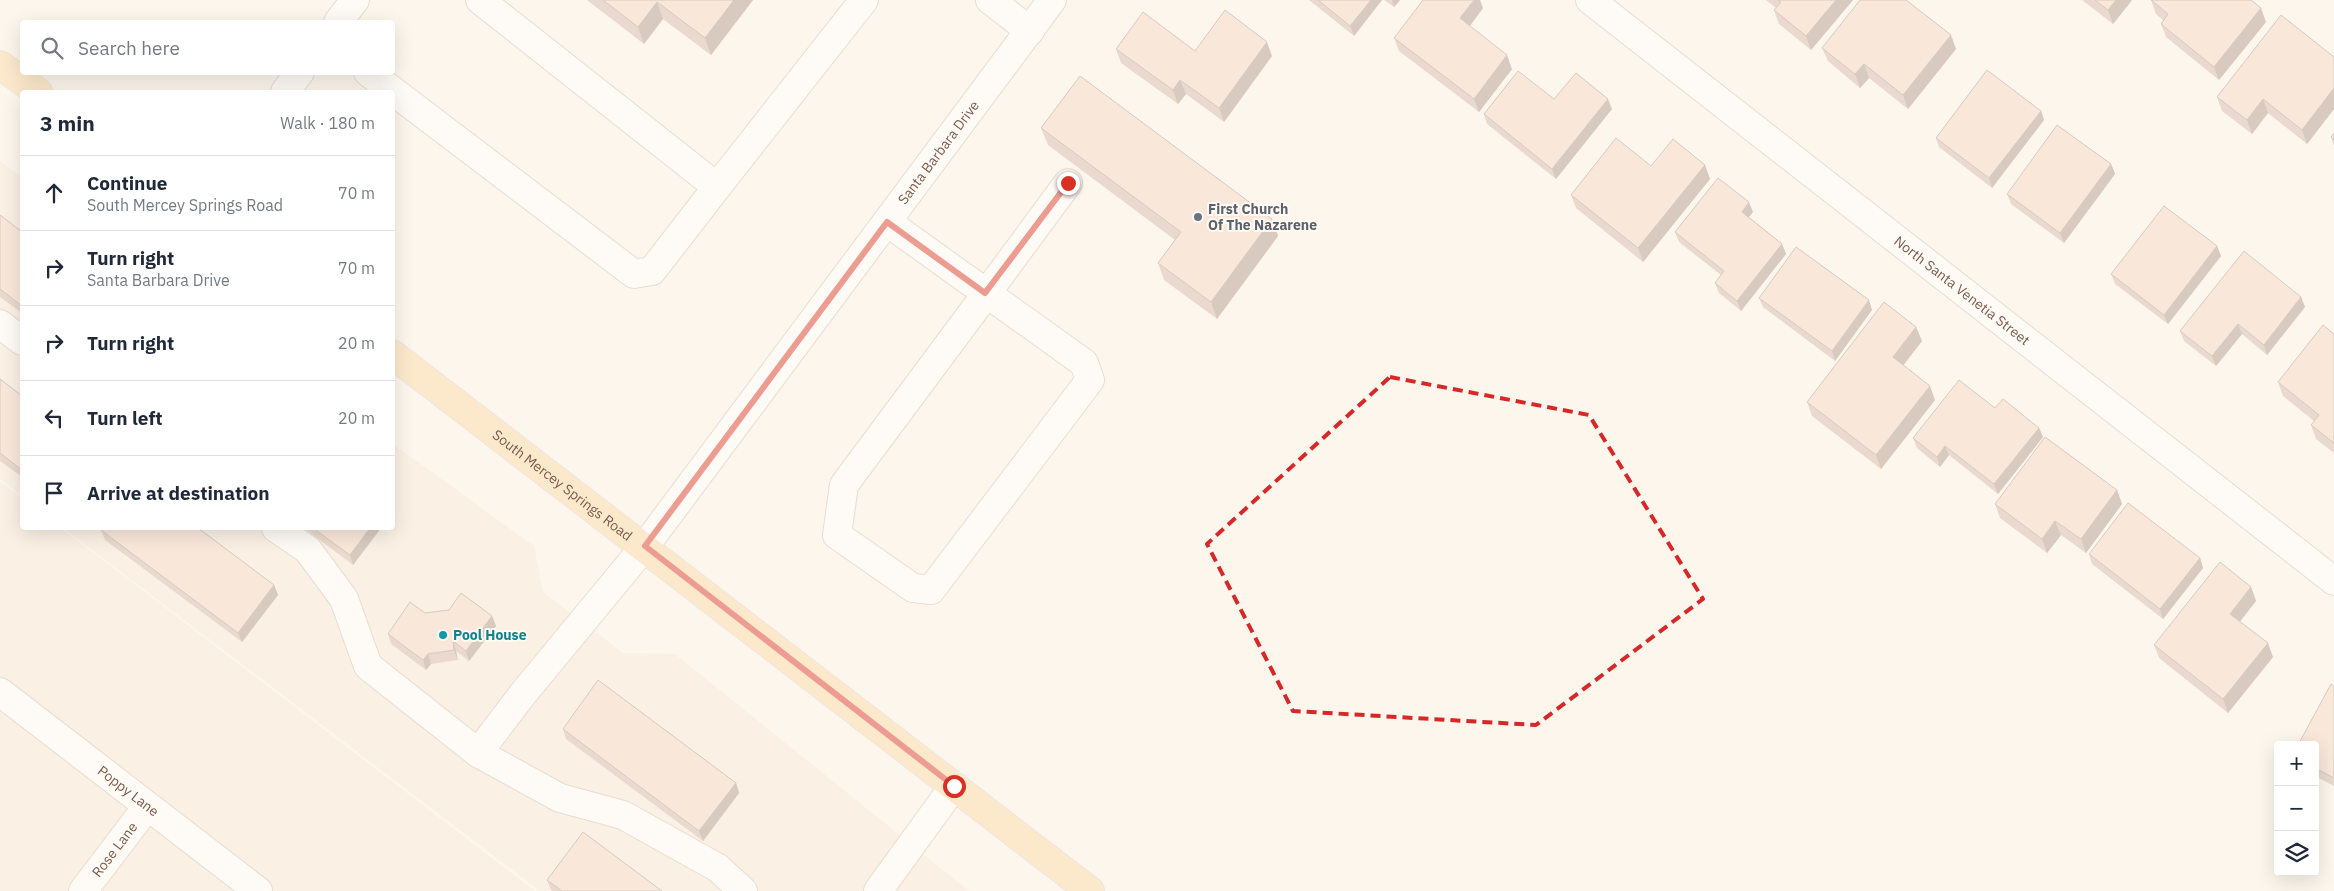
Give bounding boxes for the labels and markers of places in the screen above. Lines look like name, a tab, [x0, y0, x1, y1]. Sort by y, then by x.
place label: First Church Of The Nazarene	[1208, 200, 1317, 234]
marker: First Church Of The Nazarene	[1192, 211, 1204, 223]
place label: Pool House	[453, 626, 527, 644]
marker: Pool House	[437, 629, 449, 641]

